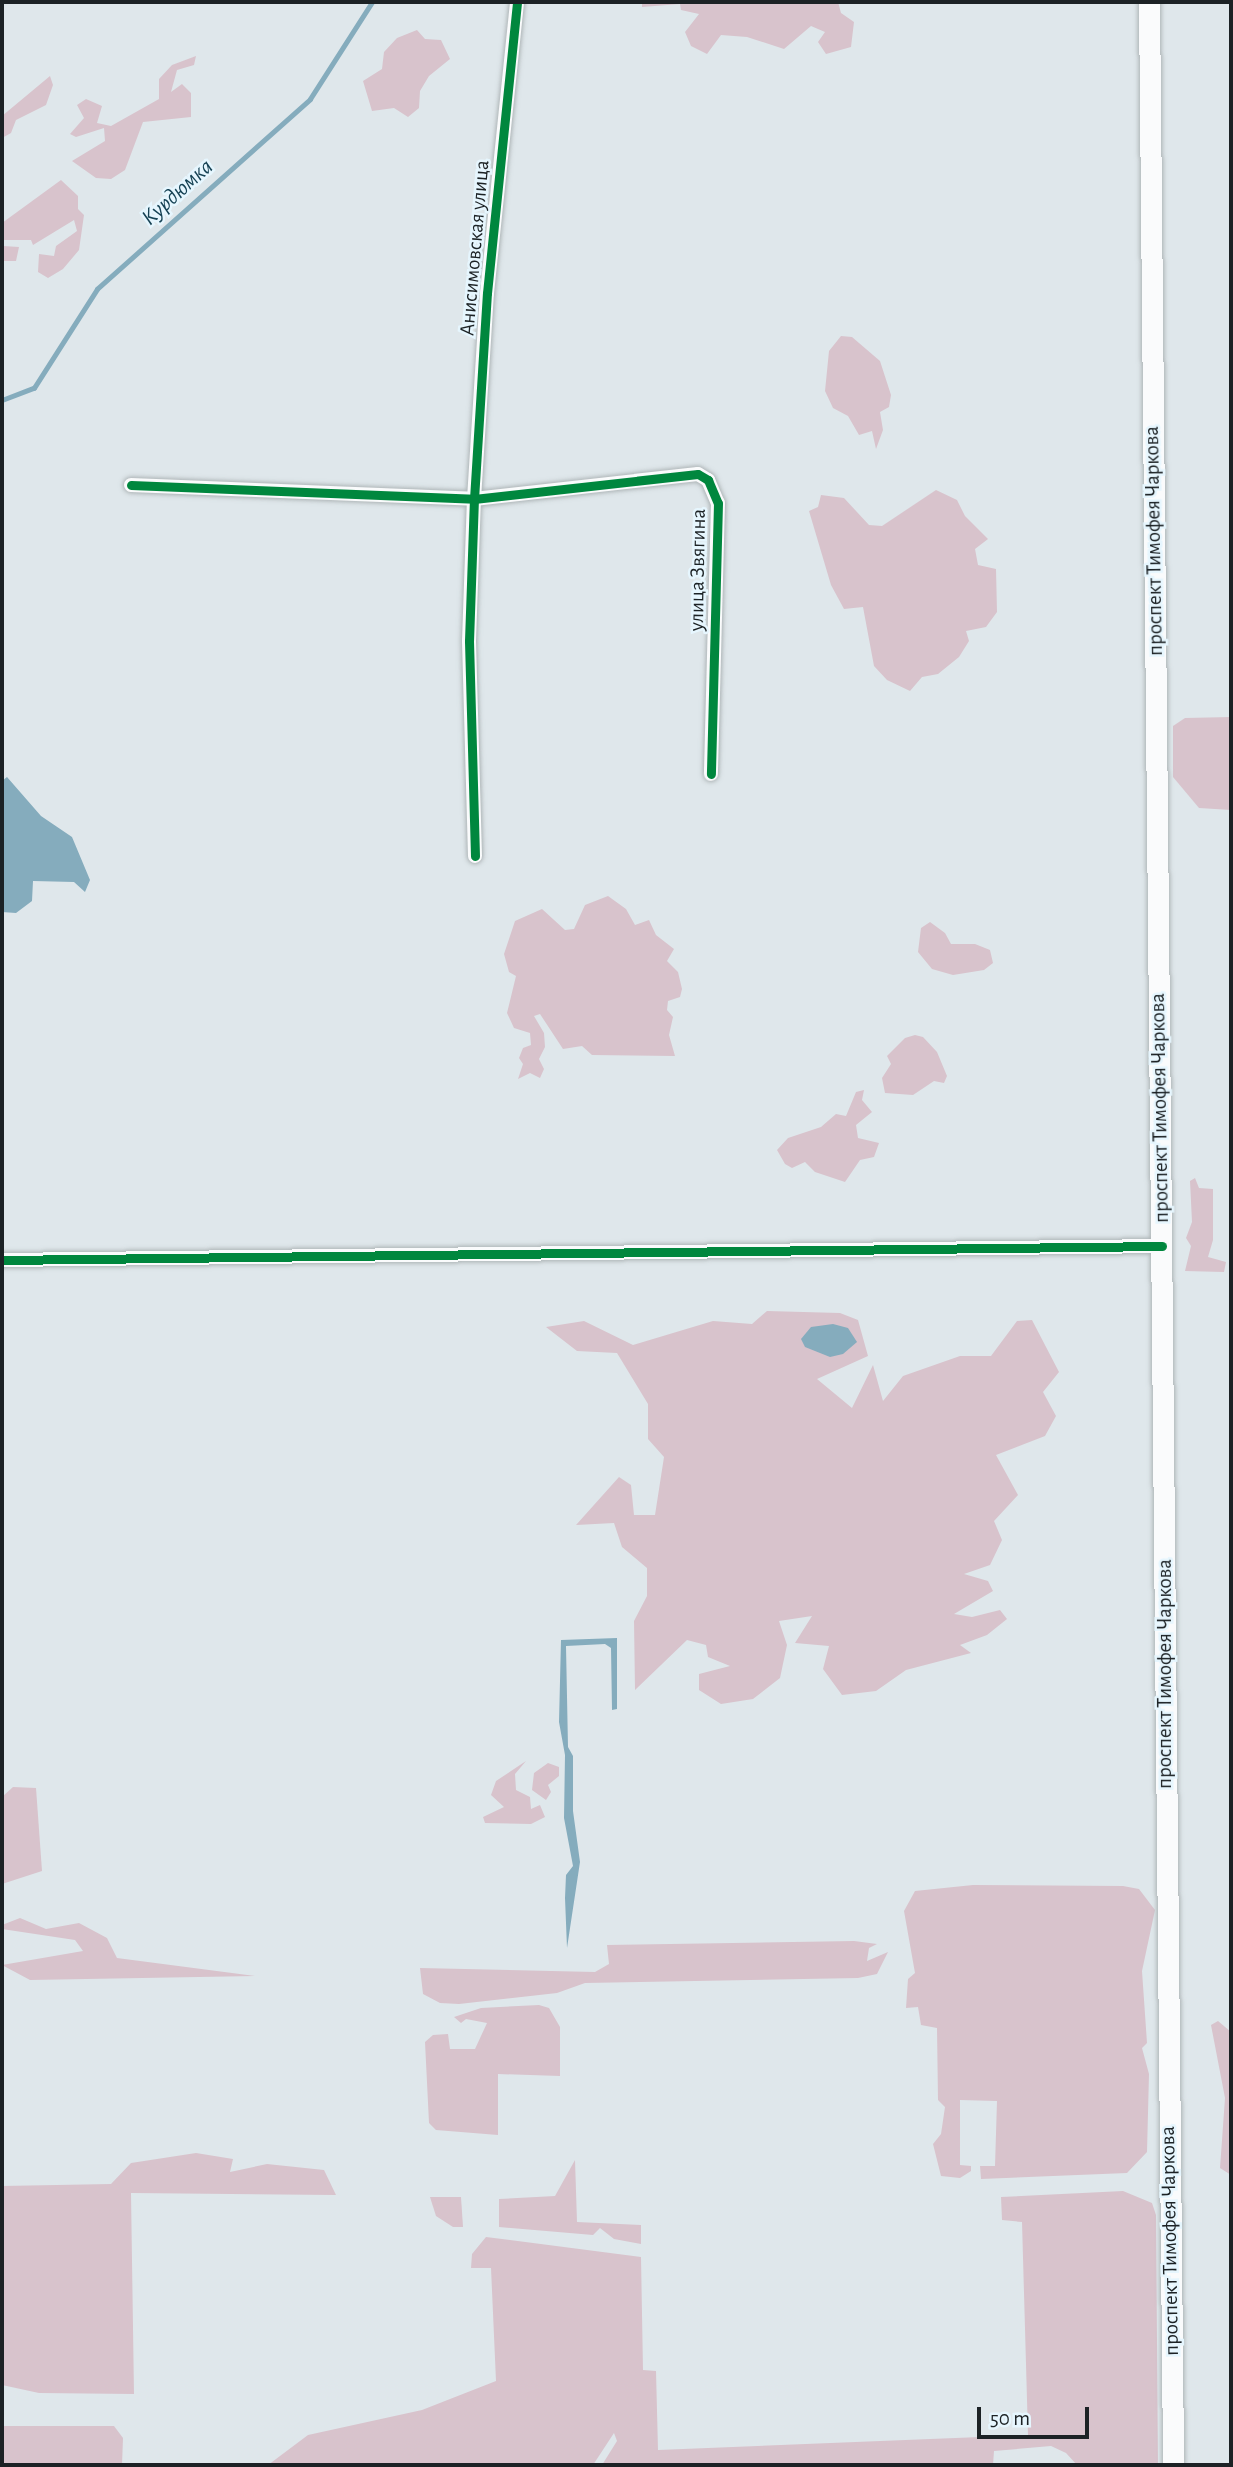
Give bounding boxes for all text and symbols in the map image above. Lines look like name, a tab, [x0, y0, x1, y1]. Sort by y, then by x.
water label: Курдюмка	[137, 154, 219, 232]
street label: Анисимовская улица	[455, 159, 495, 337]
street label: проспект Тимофея Чаркова	[1139, 426, 1169, 656]
street label: улица Звягина	[684, 509, 712, 631]
street label: проспект Тимофея Чаркова	[1145, 993, 1175, 1223]
street label: проспект Тимофея Чаркова	[1152, 1559, 1178, 1789]
street label: проспект Тимофея Чаркова	[1155, 2126, 1185, 2356]
scale bar	[981, 2394, 1093, 2438]
text: 50 m	[990, 2408, 1030, 2429]

